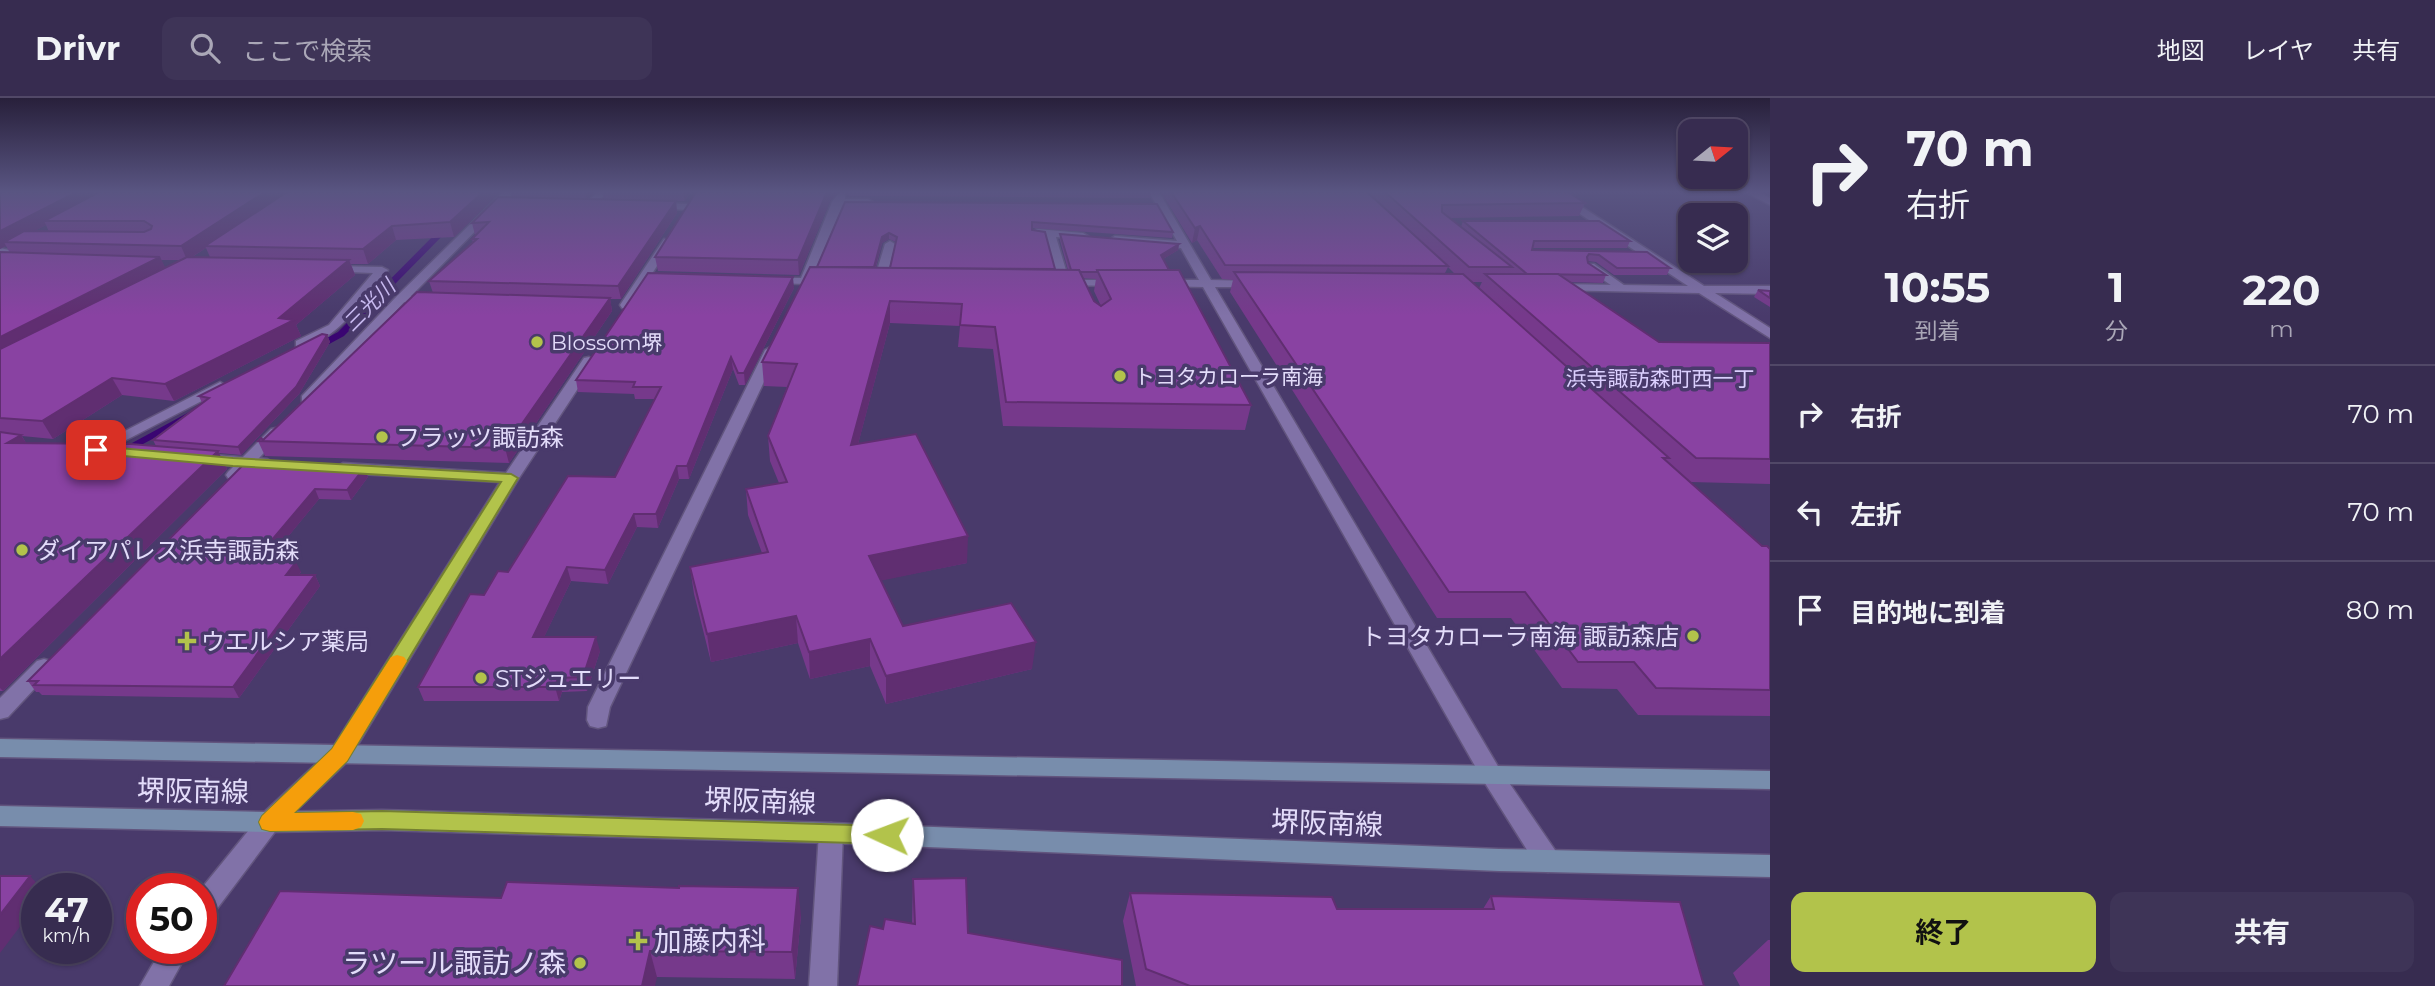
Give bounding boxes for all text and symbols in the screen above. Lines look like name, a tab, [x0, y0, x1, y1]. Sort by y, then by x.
search box	[162, 17, 652, 80]
text: Drivr	[35, 28, 120, 68]
icon: search	[186, 29, 224, 67]
text: ここで検索	[242, 35, 372, 67]
text: 地図	[2157, 36, 2205, 65]
text: レイヤ	[2243, 36, 2314, 65]
text: 共有	[2352, 36, 2400, 65]
north arrow	[1678, 119, 1748, 189]
map controls	[1678, 119, 1748, 273]
text: 70 m	[1906, 119, 2034, 178]
icon: right	[1791, 126, 1882, 217]
text: 右折	[1906, 185, 1970, 224]
button: layers	[1678, 203, 1748, 273]
text: 10:55	[1885, 261, 1990, 313]
text: 1	[2108, 261, 2125, 313]
text: 220	[2242, 264, 2320, 316]
water label: 三光川	[338, 272, 402, 336]
text: m	[2269, 315, 2294, 343]
text: 到着	[1914, 317, 1960, 345]
text: 分	[2105, 317, 2128, 345]
place label: Blossom堺	[551, 330, 663, 355]
marker: Blossom堺	[529, 334, 545, 350]
place label: トヨタカローラ南海	[1134, 364, 1323, 389]
district label: 浜寺諏訪森町西一丁	[1566, 366, 1755, 391]
marker: トヨタカローラ南海	[1112, 368, 1128, 384]
icon: right	[1791, 395, 1829, 433]
text: 70 m	[2348, 398, 2414, 430]
text: 右折	[1850, 401, 1902, 433]
pin	[66, 420, 126, 480]
place label: フラッツ諏訪森	[396, 423, 564, 452]
marker: フラッツ諏訪森	[374, 429, 390, 445]
icon: arrive	[77, 431, 115, 469]
icon: left	[1791, 493, 1829, 531]
text: 70 m	[2348, 496, 2414, 528]
text: 左折	[1850, 499, 1902, 531]
place label: ダイアパレス浜寺諏訪森	[36, 536, 300, 565]
marker: ダイアパレス浜寺諏訪森	[14, 542, 30, 558]
icon: arrive	[1791, 591, 1829, 629]
text: 80 m	[2346, 594, 2414, 626]
text: 目的地に到着	[1850, 597, 2006, 629]
place label: トヨタカローラ南海 諏訪森店	[1361, 622, 1679, 651]
place label: ウエルシア薬局	[201, 627, 369, 656]
marker: トヨタカローラ南海 諏訪森店	[1685, 628, 1701, 644]
marker: ウエルシア薬局	[179, 633, 195, 649]
place label: STジュエリー	[495, 664, 642, 693]
marker: STジュエリー	[473, 670, 489, 686]
street label: 堺阪南線	[137, 773, 249, 809]
street label: 堺阪南線	[703, 782, 817, 820]
position arrow	[850, 798, 924, 872]
street label: 堺阪南線	[1270, 804, 1384, 842]
speed limit sign: 50	[126, 873, 217, 964]
text: 47	[44, 888, 89, 931]
button: 終了	[1791, 892, 2096, 972]
button: 共有	[2110, 892, 2414, 972]
place label: 加藤内科	[654, 924, 766, 958]
text: km/h	[42, 925, 91, 947]
marker: 加藤内科	[628, 931, 648, 951]
place label: ラツール諏訪ノ森	[342, 946, 566, 980]
marker: ラツール諏訪ノ森	[572, 955, 588, 971]

